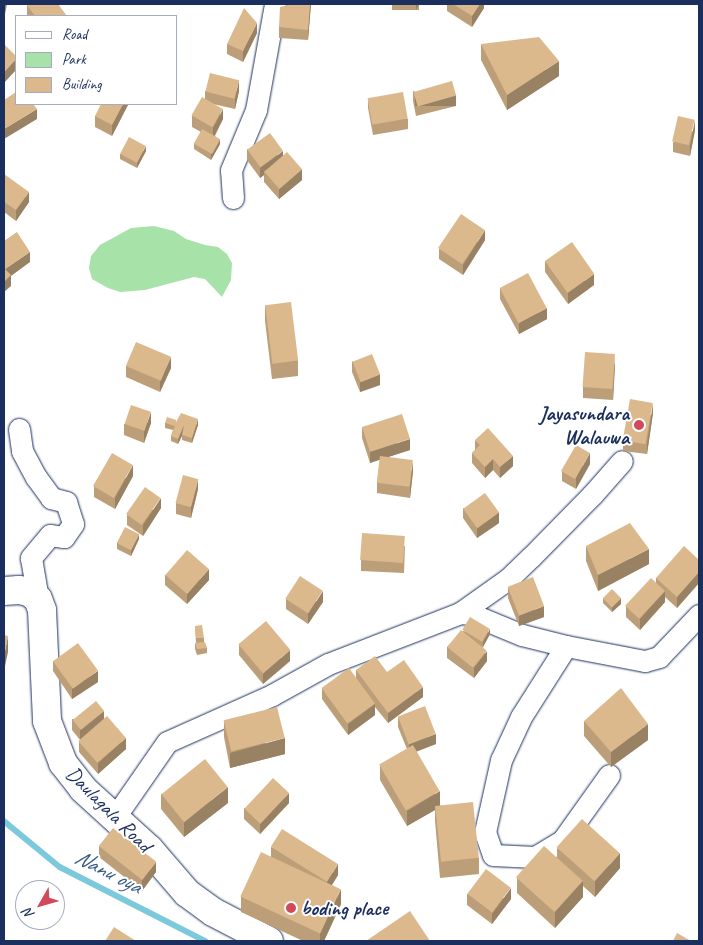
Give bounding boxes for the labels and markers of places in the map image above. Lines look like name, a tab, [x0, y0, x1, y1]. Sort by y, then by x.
place label: Jayasundara Walauwa	[539, 400, 629, 450]
marker: Jayasundara Walauwa	[633, 419, 645, 431]
place label: boding place	[301, 895, 389, 921]
marker: boding place	[285, 902, 297, 914]

